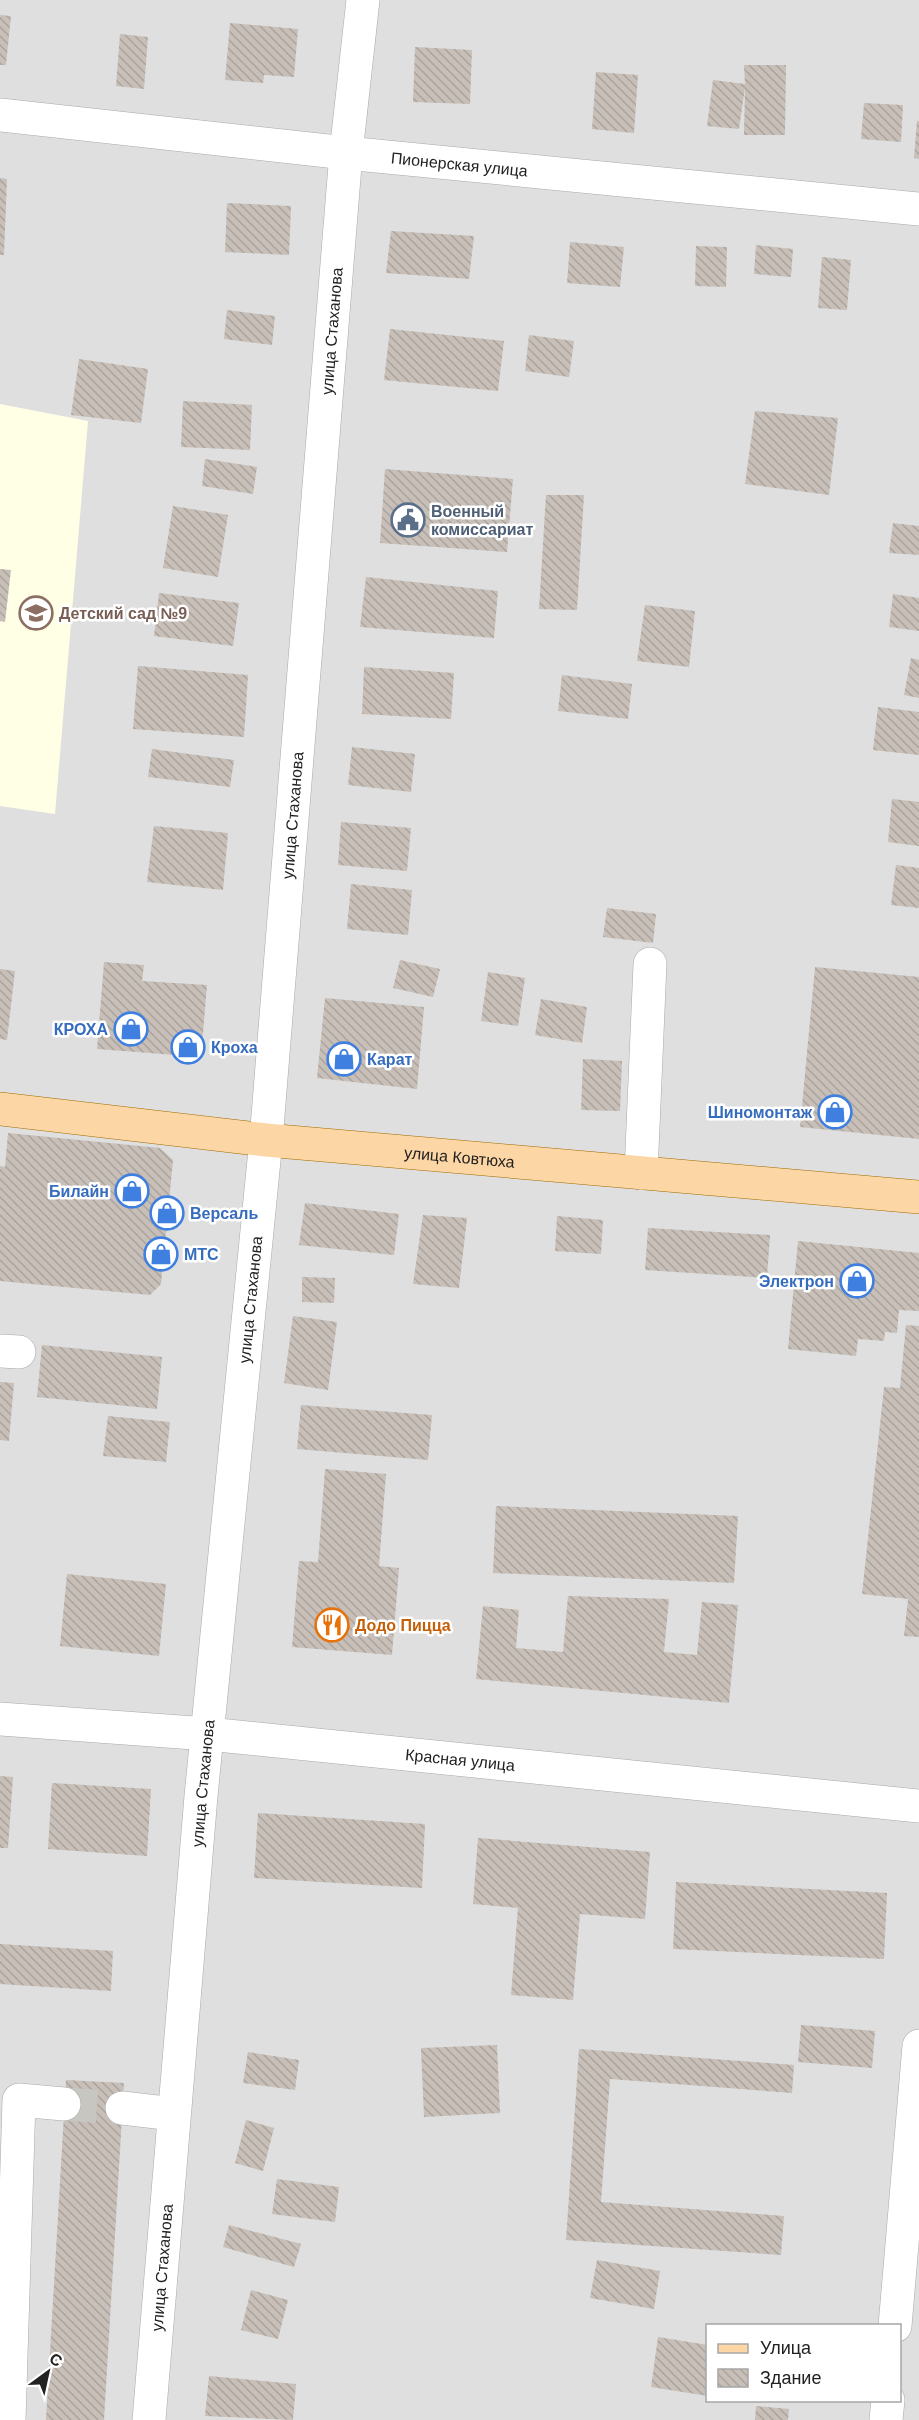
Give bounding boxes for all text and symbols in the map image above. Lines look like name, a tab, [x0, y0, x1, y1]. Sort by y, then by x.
street label: Пионерская улица	[390, 149, 529, 179]
street label: улица Стаханова	[318, 267, 345, 395]
public building icon: Военный комиссариат	[390, 502, 426, 538]
place label: Военный комиссариат	[431, 503, 533, 538]
school or university icon: Детский сад №9	[18, 595, 54, 631]
place label: Детский сад №9	[59, 605, 187, 622]
street label: улица Стаханова	[279, 751, 306, 880]
shop icon: КРОХА	[113, 1011, 149, 1047]
place label: КРОХА	[54, 1021, 108, 1038]
shop icon: Кроха	[170, 1029, 206, 1065]
place label: Кроха	[211, 1039, 258, 1056]
shop icon: Карат	[326, 1041, 362, 1077]
place label: Карат	[367, 1051, 413, 1068]
shop icon: Шиномонтаж	[817, 1094, 853, 1130]
place label: Шиномонтаж	[708, 1104, 813, 1121]
street label: улица Ковтюха	[404, 1144, 515, 1170]
shop icon: Билайн	[114, 1173, 150, 1209]
place label: Билайн	[49, 1183, 109, 1200]
shop icon: Версаль	[149, 1195, 185, 1231]
place label: Версаль	[190, 1205, 258, 1222]
street label: улица Стаханова	[235, 1235, 265, 1364]
shop icon: МТС	[143, 1236, 179, 1272]
place label: МТС	[184, 1246, 219, 1263]
shop icon: Электрон	[839, 1263, 875, 1299]
place label: Электрон	[759, 1273, 834, 1290]
restaurant icon: Додо Пицца	[314, 1607, 350, 1643]
place label: Додо Пицца	[355, 1617, 451, 1634]
street label: улица Стаханова	[188, 1719, 217, 1848]
street label: Красная улица	[405, 1746, 516, 1774]
street label: улица Стаханова	[148, 2203, 175, 2332]
legend	[706, 2324, 901, 2402]
text: Улица	[760, 2338, 812, 2358]
north arrow	[18, 2342, 78, 2402]
text: С	[46, 2350, 66, 2370]
text: Здание	[760, 2368, 821, 2388]

